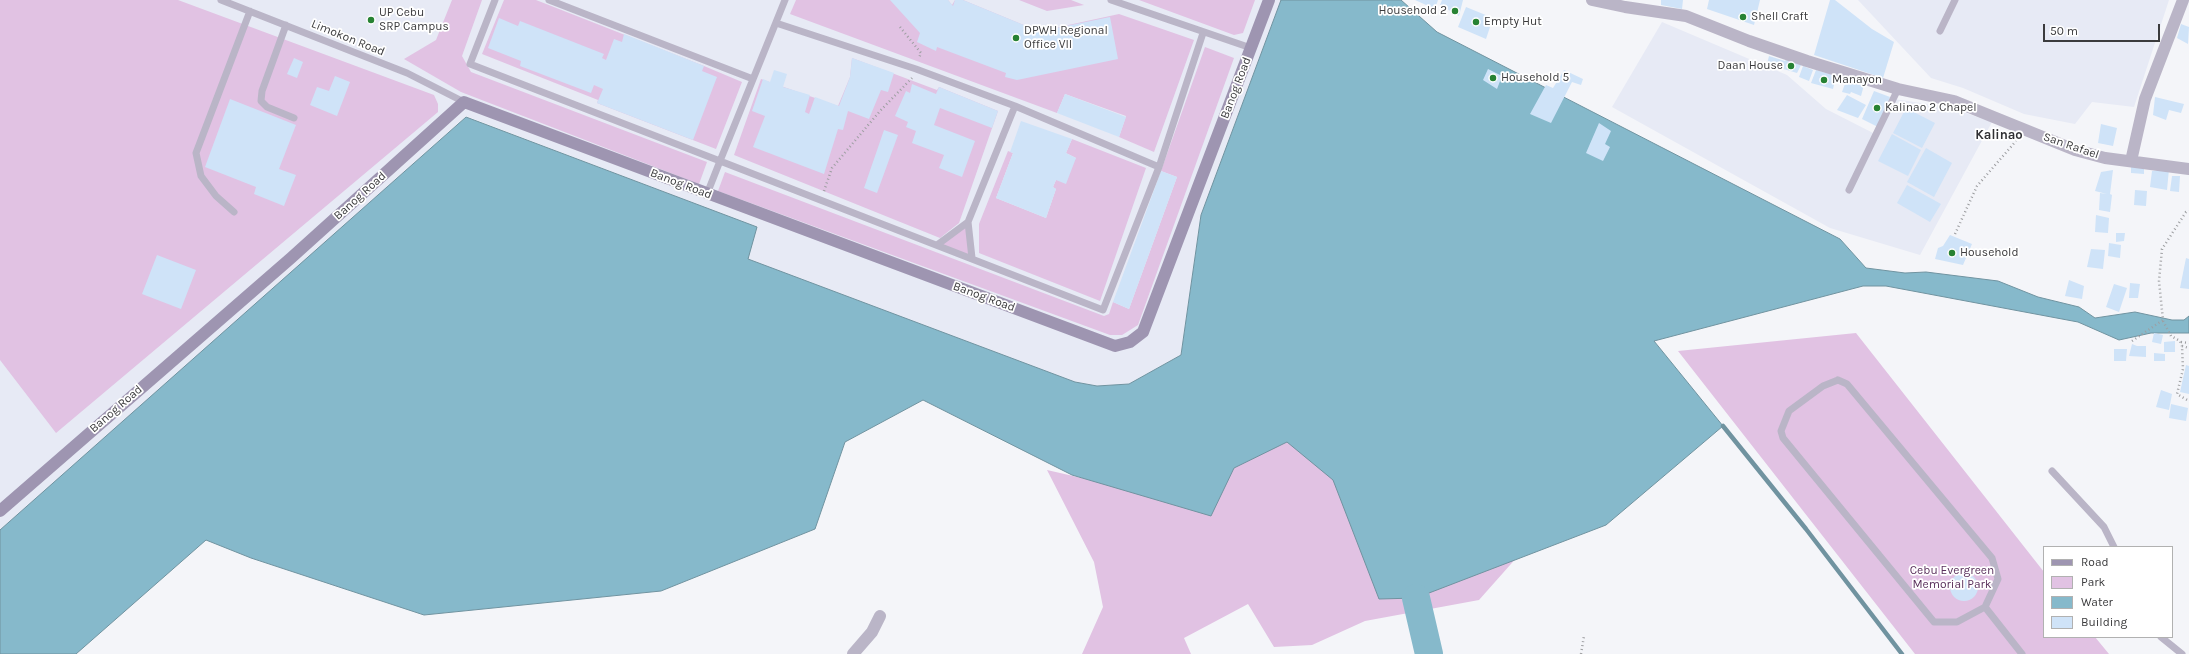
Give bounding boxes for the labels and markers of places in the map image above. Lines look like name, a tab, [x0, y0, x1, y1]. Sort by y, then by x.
place label: Household 2	[1379, 4, 1447, 18]
place label: UP Cebu SRP Campus	[379, 6, 449, 34]
marker: Household 2	[1450, 6, 1460, 16]
place label: Shell Craft	[1751, 10, 1808, 24]
marker: Shell Craft	[1738, 12, 1748, 22]
marker: UP Cebu SRP Campus	[366, 15, 376, 25]
place label: Empty Hut	[1484, 15, 1542, 29]
marker: Empty Hut	[1471, 17, 1481, 27]
place label: DPWH Regional Office VII	[1024, 24, 1108, 52]
marker: DPWH Regional Office VII	[1011, 33, 1021, 43]
place label: Daan House	[1717, 59, 1783, 73]
marker: Daan House	[1786, 61, 1796, 71]
place label: Household 5	[1501, 71, 1569, 85]
marker: Household 5	[1488, 73, 1498, 83]
place label: Manayon	[1832, 73, 1882, 87]
marker: Manayon	[1819, 75, 1829, 85]
place label: Kalinao 2 Chapel	[1885, 101, 1977, 115]
marker: Kalinao 2 Chapel	[1872, 103, 1882, 113]
place label: Household	[1960, 246, 2019, 260]
marker: Household	[1947, 248, 1957, 258]

